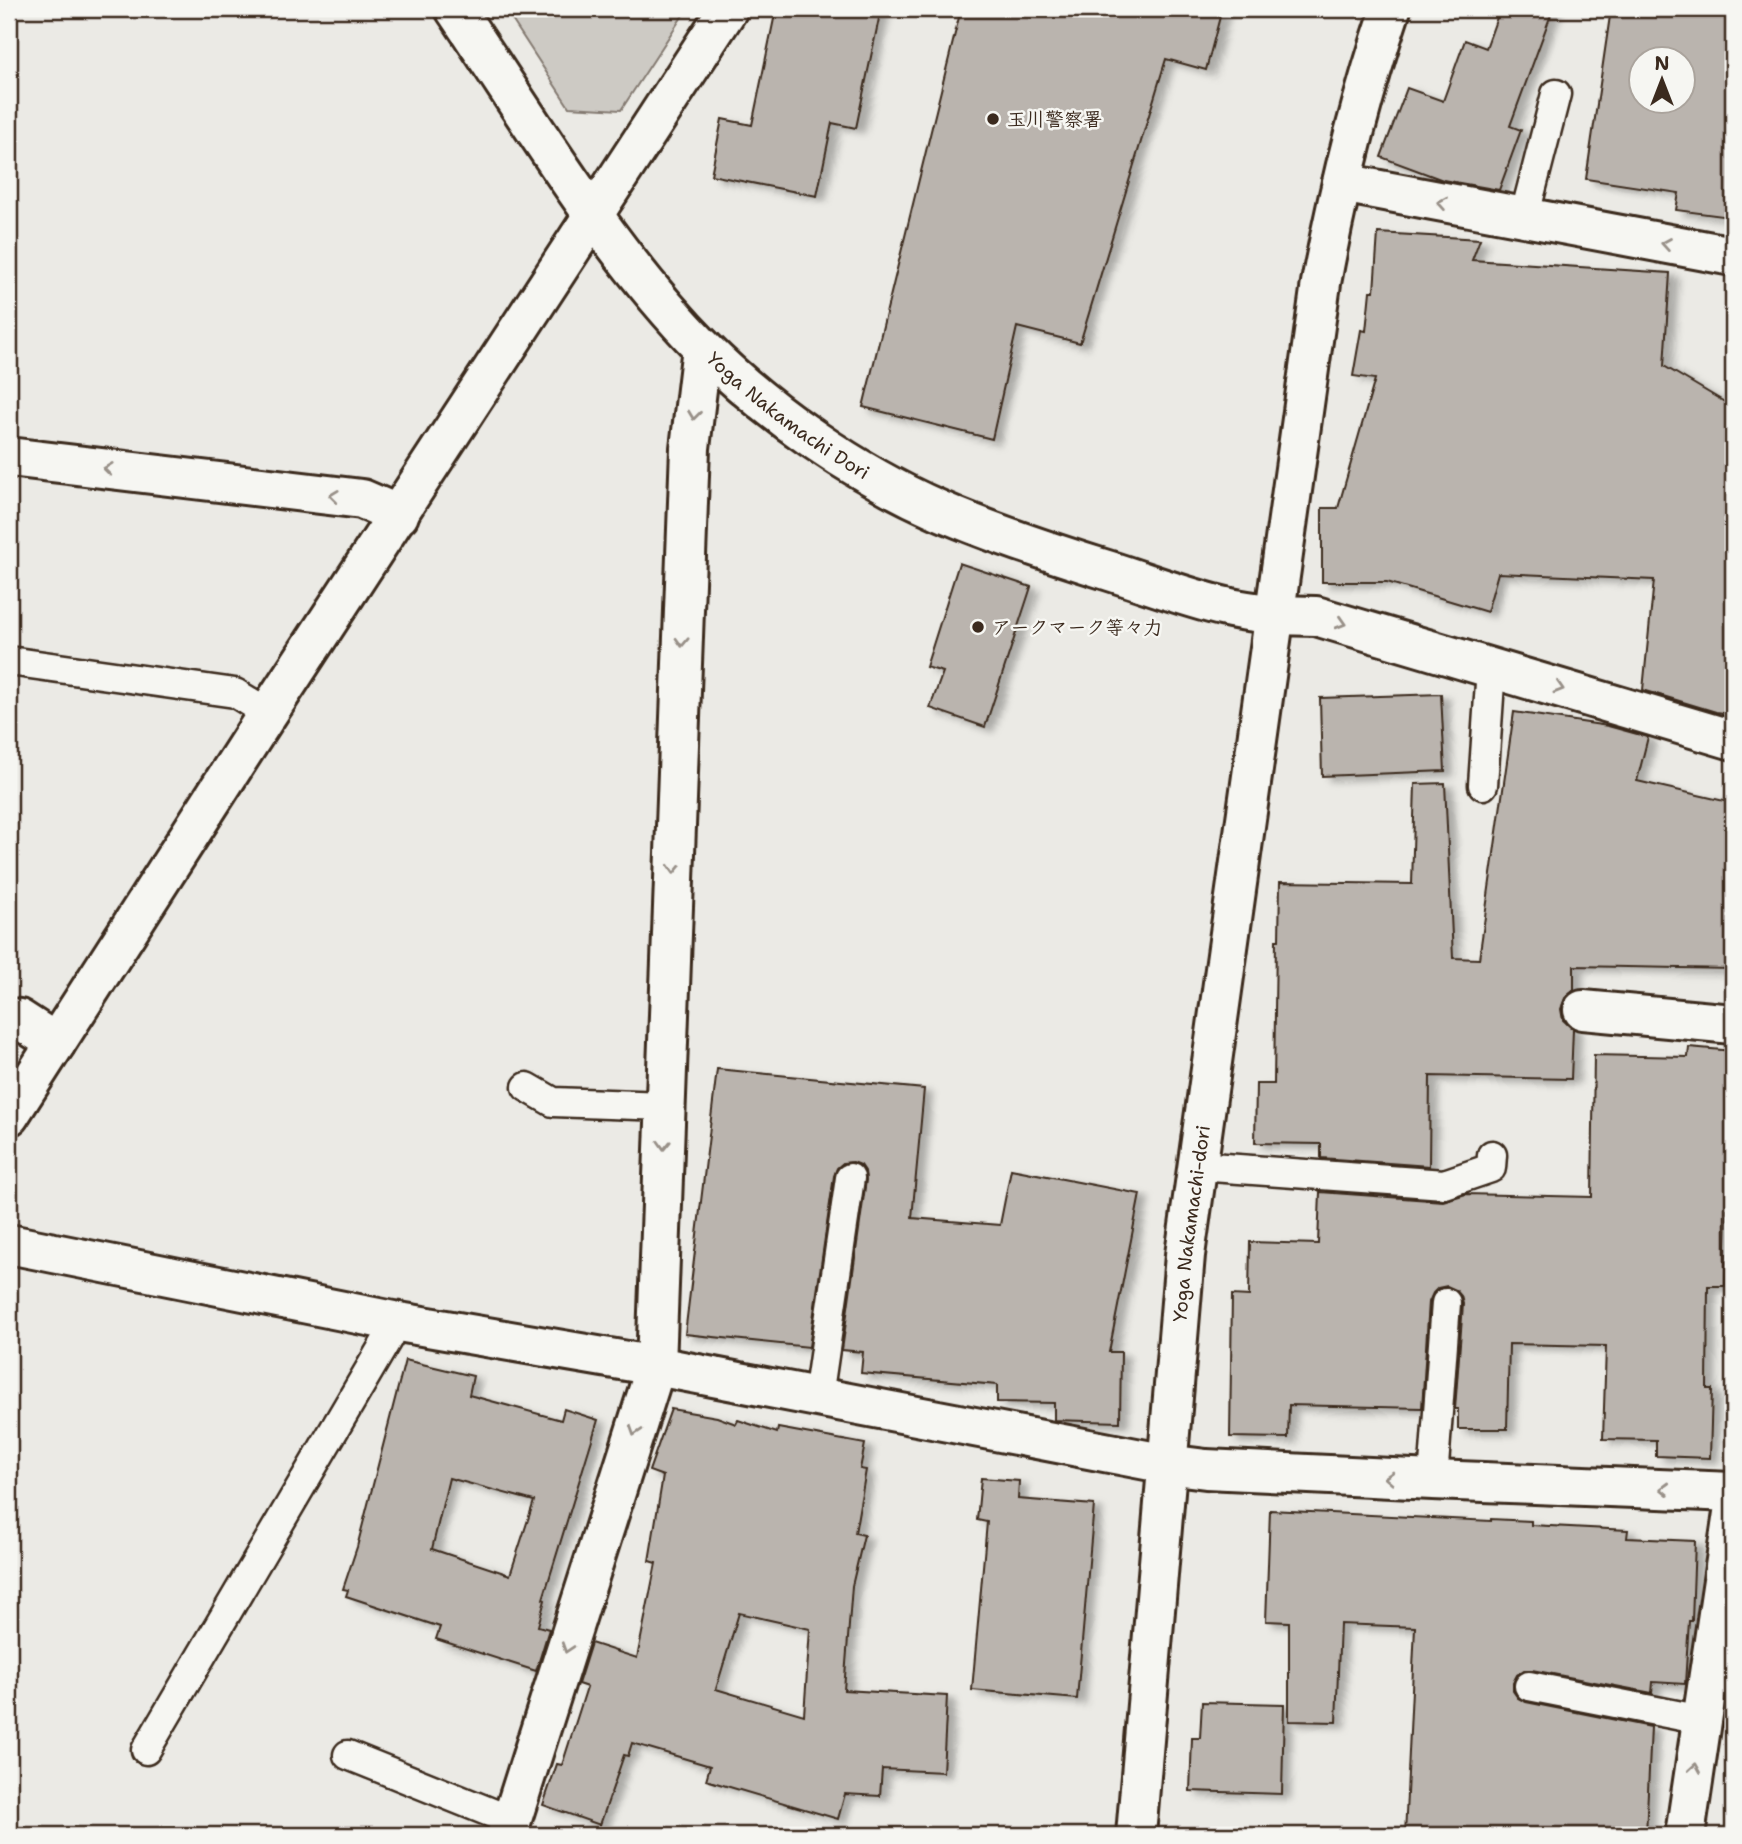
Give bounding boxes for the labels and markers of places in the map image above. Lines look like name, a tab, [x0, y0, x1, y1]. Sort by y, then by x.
place label: 玉川警察署	[1007, 107, 1102, 132]
marker: 玉川警察署	[985, 111, 1001, 127]
place label: アークマーク等々力	[992, 615, 1162, 640]
marker: アークマーク等々力	[970, 619, 986, 635]

